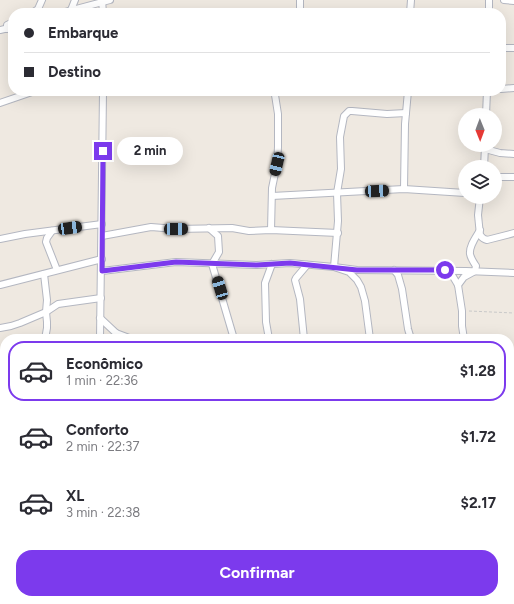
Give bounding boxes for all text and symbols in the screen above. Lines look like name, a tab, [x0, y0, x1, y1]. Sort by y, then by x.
text: Embarque	[48, 24, 118, 42]
text: Destino	[48, 63, 101, 81]
north arrow	[458, 108, 502, 152]
map controls	[458, 108, 502, 204]
callout: 2 min	[117, 137, 183, 165]
route end	[94, 142, 112, 160]
text: 2 min	[134, 143, 166, 158]
car	[268, 151, 286, 177]
button: layers	[458, 160, 502, 204]
car	[365, 184, 389, 198]
car	[57, 220, 83, 236]
car	[164, 223, 188, 235]
route start	[436, 261, 454, 279]
car	[211, 275, 229, 301]
icon: car	[18, 353, 54, 389]
text: Econômico	[66, 355, 143, 373]
text: $1.28	[460, 362, 496, 380]
text: 1 min · 22:36	[66, 373, 138, 388]
icon: car	[18, 419, 54, 455]
text: Conforto	[66, 421, 129, 439]
text: $1.72	[461, 428, 496, 446]
text: 2 min · 22:37	[66, 439, 139, 454]
icon: car	[18, 485, 54, 521]
text: XL	[66, 487, 84, 505]
text: $2.17	[461, 494, 496, 512]
text: 3 min · 22:38	[66, 505, 140, 520]
button: Confirmar	[16, 550, 498, 596]

